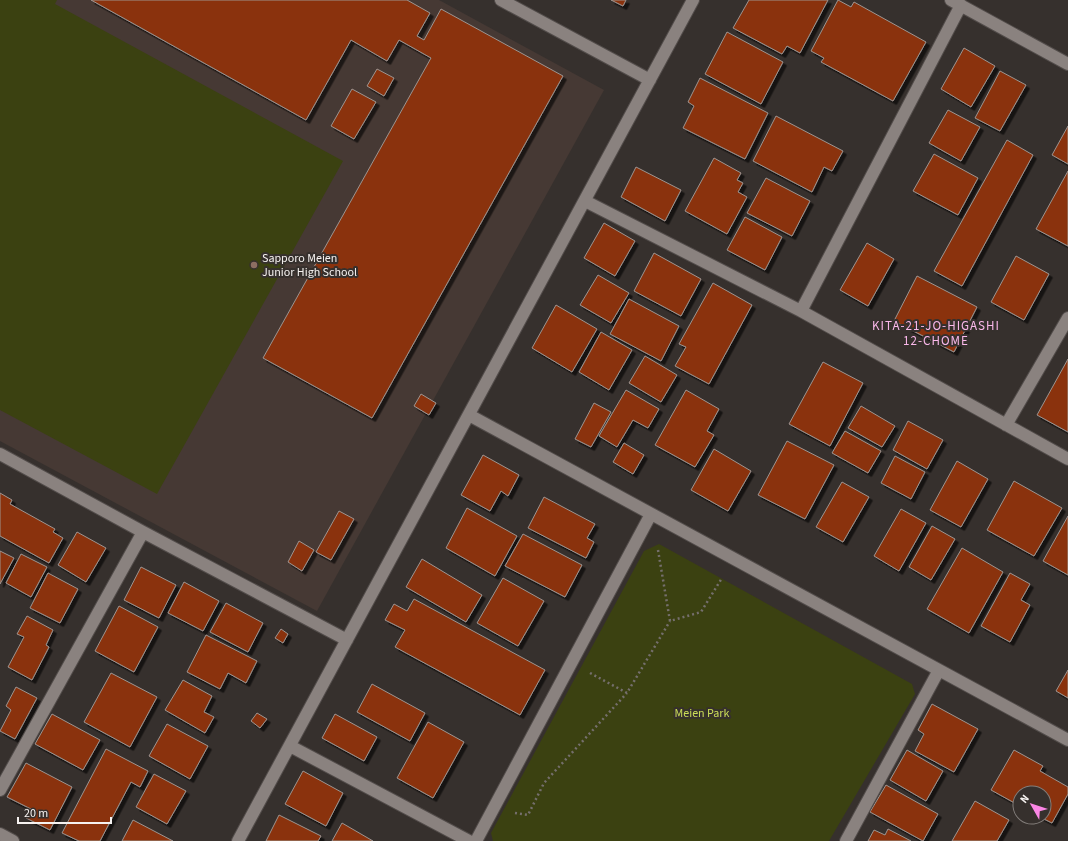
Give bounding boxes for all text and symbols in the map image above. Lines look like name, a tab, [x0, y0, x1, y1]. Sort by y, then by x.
place label: Sapporo Meien Junior High School	[262, 250, 357, 281]
marker: Sapporo Meien Junior High School	[249, 260, 259, 270]
district label: KITA-21-JO-HIGASHI 12-CHOME	[872, 317, 1000, 350]
park label: Meien Park	[675, 705, 730, 722]
north arrow	[1012, 785, 1052, 825]
text: N	[1016, 791, 1033, 807]
scale bar	[18, 799, 111, 825]
text: 20 m	[24, 805, 48, 822]

